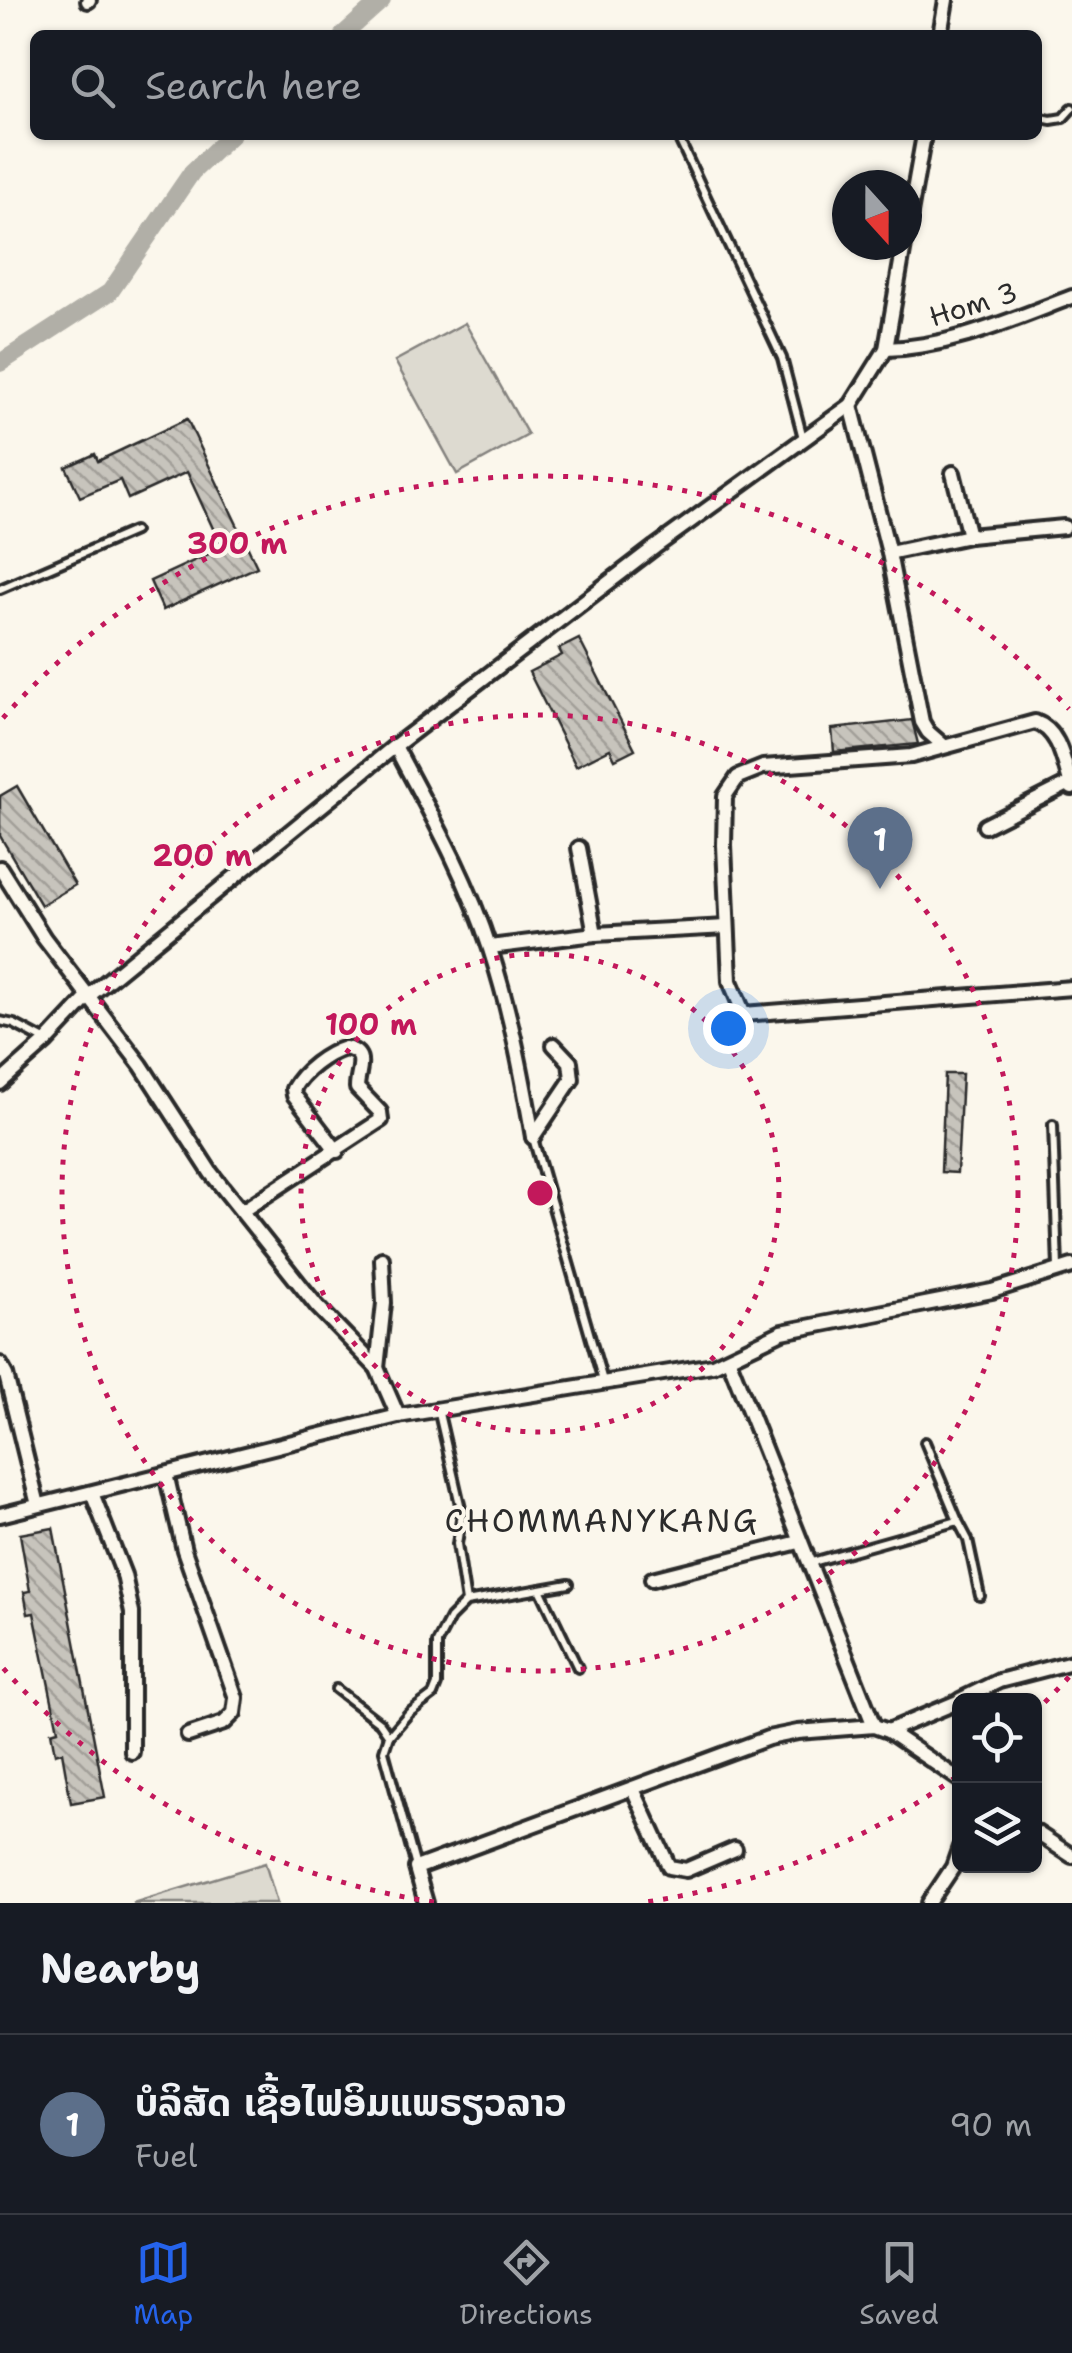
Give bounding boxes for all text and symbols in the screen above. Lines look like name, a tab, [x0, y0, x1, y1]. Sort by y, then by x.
search box	[30, 30, 1042, 140]
icon: search	[65, 58, 120, 113]
text: Search here	[145, 60, 362, 111]
north arrow	[832, 170, 922, 260]
street label: Hom 3	[924, 273, 1022, 335]
text: 300 m	[187, 523, 287, 564]
pin: 1	[848, 806, 912, 889]
text: 200 m	[152, 835, 252, 876]
your location	[703, 1003, 754, 1054]
text: 100 m	[325, 1004, 417, 1045]
centre of rings	[522, 1175, 558, 1211]
district label: CHOMMANYKANG	[444, 1499, 760, 1542]
map controls	[952, 1693, 1042, 1873]
button: locate	[952, 1693, 1042, 1783]
button: layers	[952, 1783, 1042, 1873]
text: Nearby	[40, 1940, 200, 1996]
text: ບໍລິສັດ ເຊື້ອໄຟອິມແພຣຽວລາວ	[135, 2077, 567, 2128]
text: 1	[65, 2103, 80, 2146]
text: 90 m	[949, 2103, 1032, 2146]
text: Fuel	[135, 2134, 198, 2177]
tab: Map	[133, 2235, 193, 2333]
tab: Directions	[460, 2235, 593, 2333]
tab: Saved	[859, 2235, 939, 2333]

